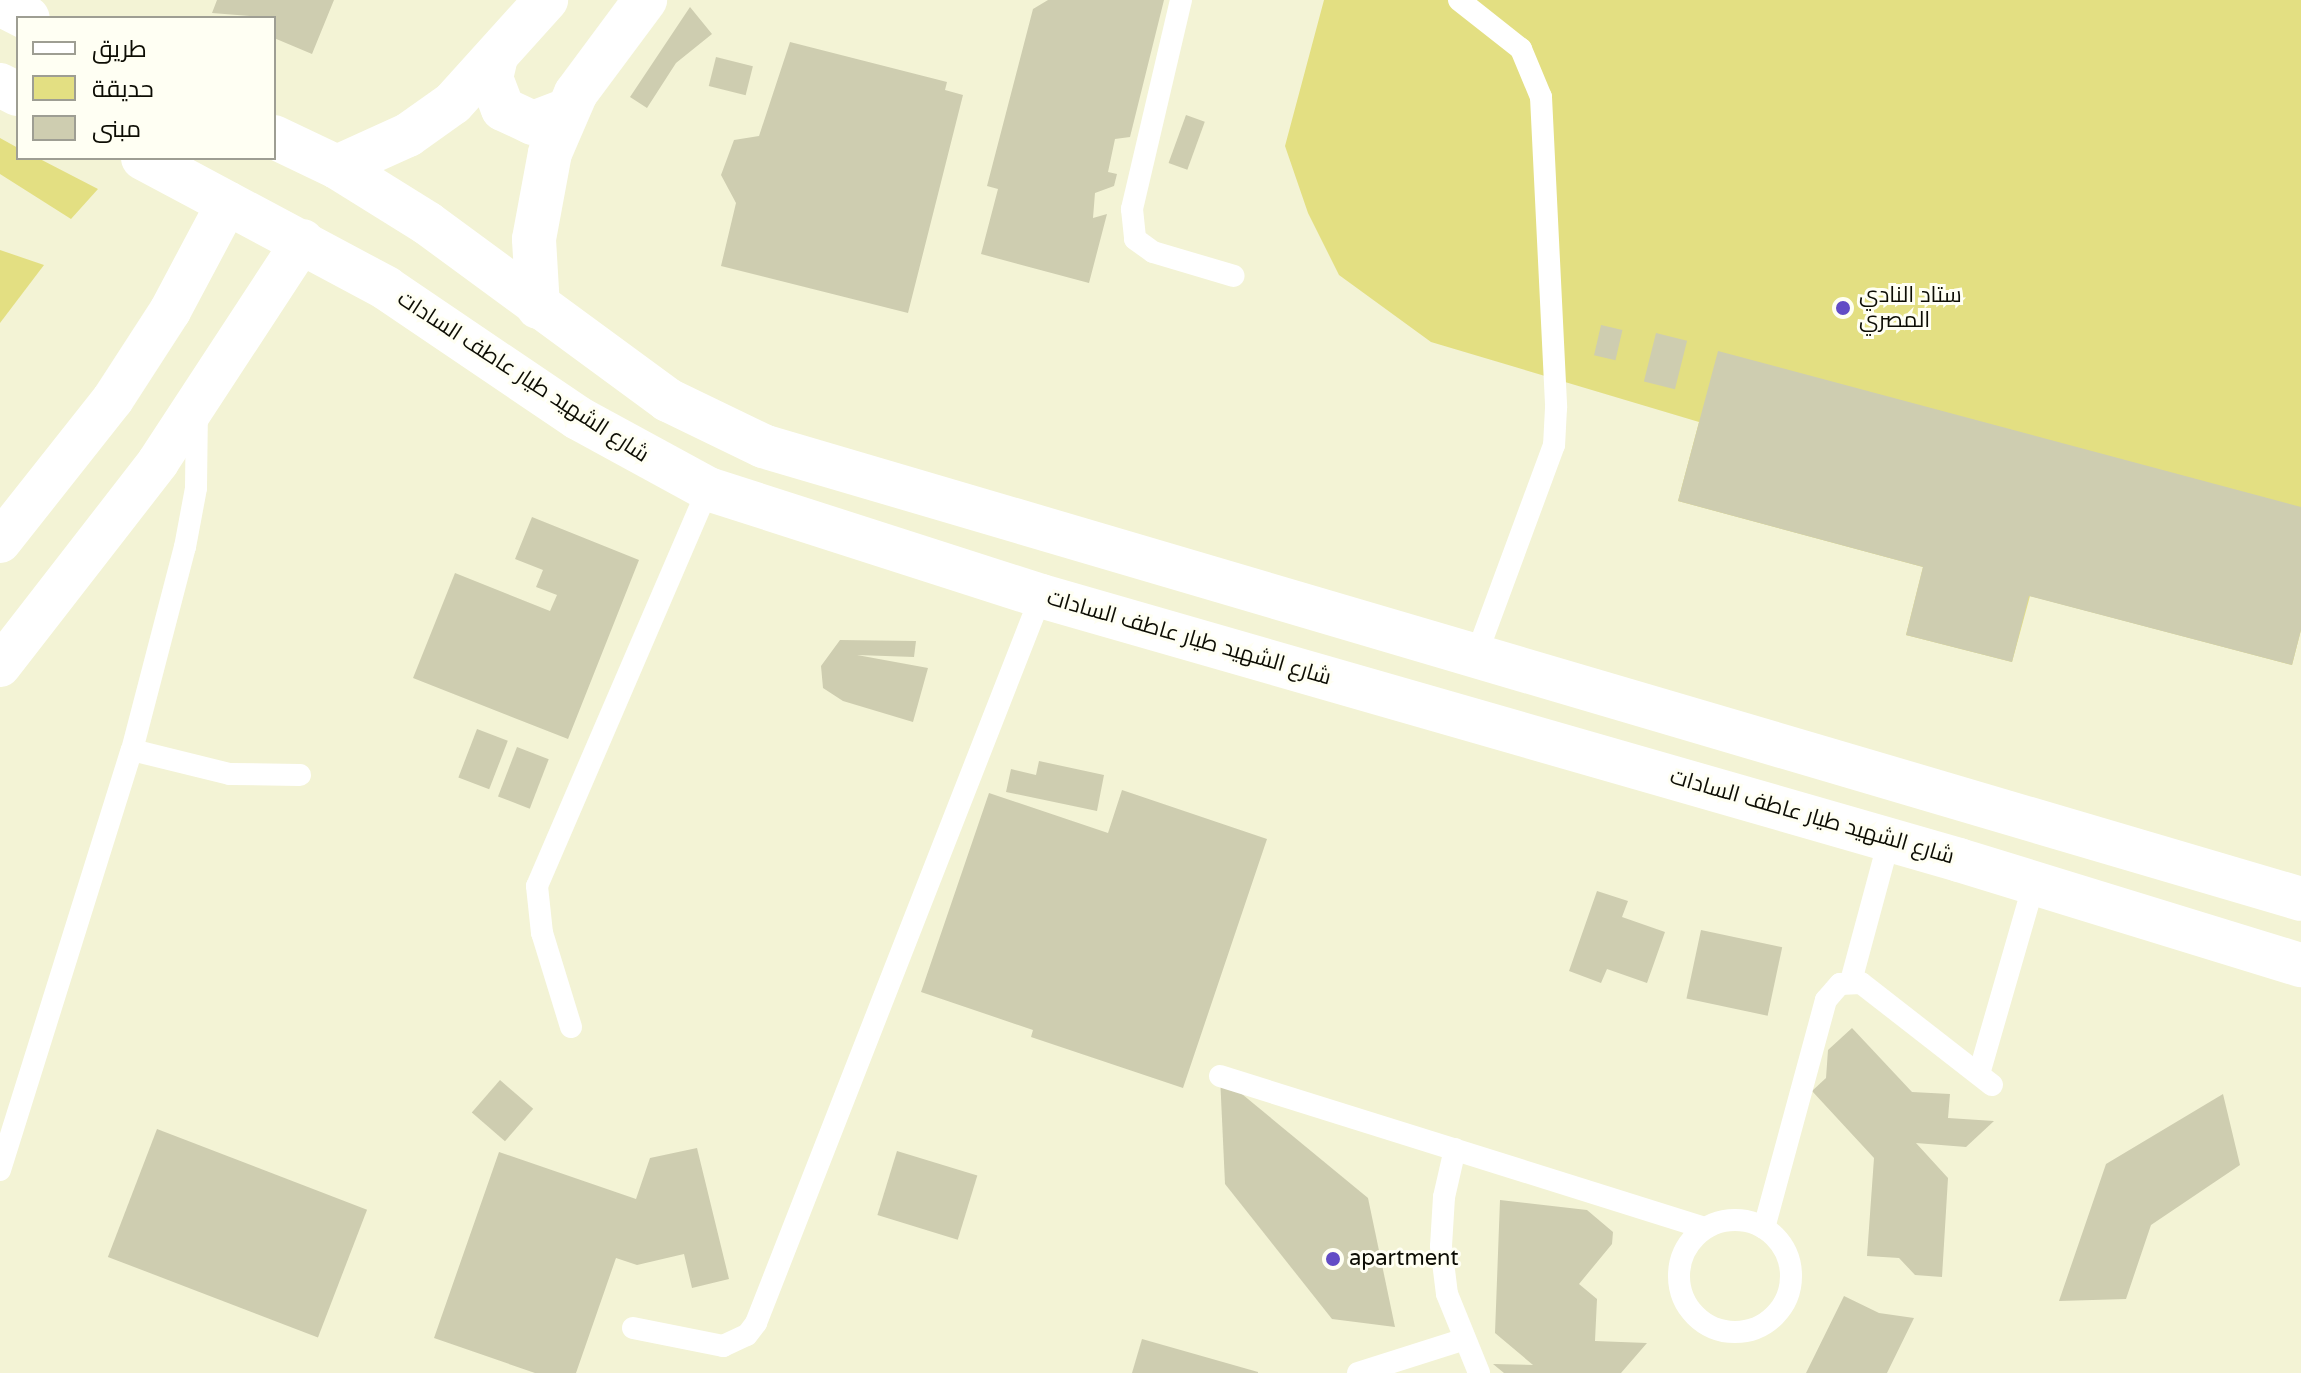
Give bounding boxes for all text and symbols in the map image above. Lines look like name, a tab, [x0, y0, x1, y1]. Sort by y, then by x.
legend	[16, 16, 276, 160]
text: طريق	[92, 35, 147, 64]
text: حديقة	[92, 75, 154, 104]
text: مبنى	[92, 115, 141, 144]
place label: ستاد النادي المصري	[1859, 282, 1962, 334]
street label: شارع الشهيد طيار عاطف السادات	[392, 286, 654, 468]
marker: ستاد النادي المصري	[1834, 299, 1852, 317]
street label: شارع الشهيد طيار عاطف السادات	[1044, 585, 1334, 691]
street label: شارع الشهيد طيار عاطف السادات	[1667, 764, 1957, 870]
place label: apartment	[1349, 1246, 1459, 1272]
marker: apartment	[1324, 1250, 1342, 1268]

